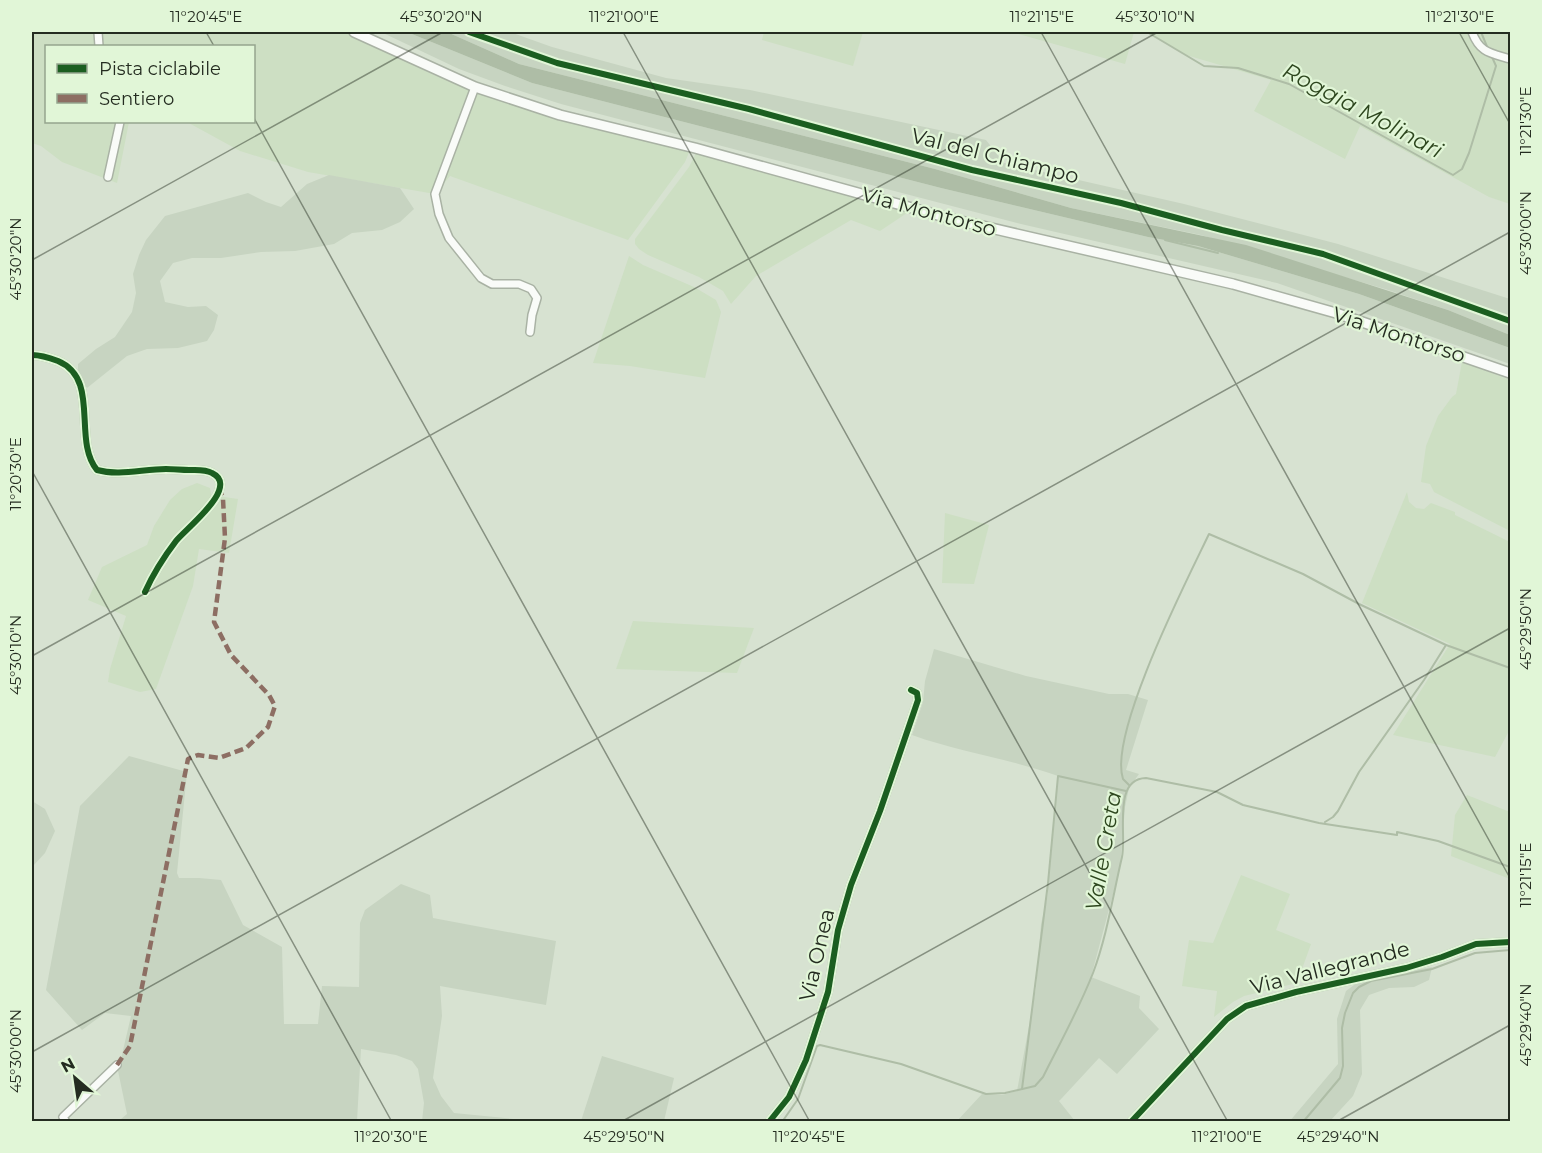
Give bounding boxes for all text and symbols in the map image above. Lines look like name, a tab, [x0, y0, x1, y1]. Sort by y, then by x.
text: 11°20'45"E	[170, 7, 242, 26]
text: 45°30'20"N	[400, 7, 482, 26]
text: 11°21'00"E	[589, 7, 659, 26]
text: 11°21'15"E	[1010, 7, 1074, 26]
text: 45°30'10"N	[1115, 7, 1195, 26]
text: 11°21'30"E	[1426, 7, 1494, 26]
legend	[45, 45, 255, 123]
water label: Roggia Molinari	[1278, 57, 1448, 164]
text: Pista ciclabile	[99, 58, 221, 80]
text: 11°21'30"E	[1516, 87, 1535, 155]
text: Sentiero	[99, 88, 174, 110]
street label: Val del Chiampo	[909, 123, 1082, 188]
street label: Via Montorso	[859, 182, 999, 241]
text: 45°30'00"N	[1516, 191, 1535, 275]
text: 45°30'20"N	[6, 218, 25, 300]
street label: Via Montorso	[1330, 301, 1469, 368]
text: 11°20'30"E	[6, 437, 25, 511]
text: 45°29'50"N	[1516, 588, 1535, 670]
text: 45°30'10"N	[6, 615, 25, 695]
water label: Valle Creta	[1080, 789, 1127, 913]
text: 11°21'15"E	[1516, 843, 1535, 907]
street label: Via Onea	[794, 906, 839, 1004]
street label: Via Vallegrande	[1248, 936, 1412, 999]
text: 45°29'40"N	[1516, 984, 1535, 1066]
text: 45°30'00"N	[6, 1009, 25, 1093]
north arrow	[45, 1048, 105, 1108]
text: N	[58, 1054, 78, 1077]
text: 11°20'30"E	[354, 1127, 428, 1146]
text: 45°29'50"N	[583, 1127, 665, 1146]
text: 11°20'45"E	[773, 1127, 845, 1146]
text: 11°21'00"E	[1192, 1127, 1262, 1146]
text: 45°29'40"N	[1297, 1127, 1379, 1146]

